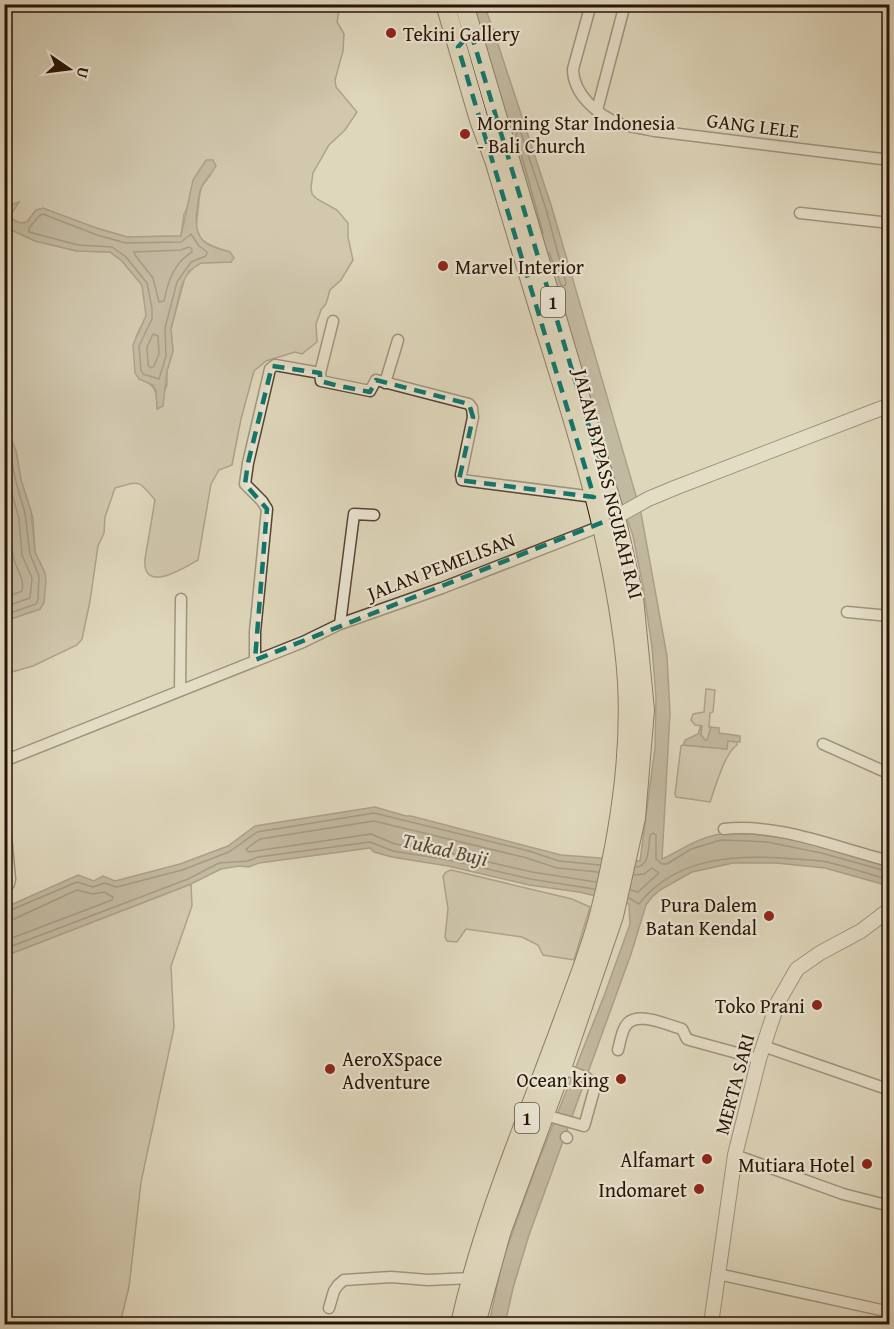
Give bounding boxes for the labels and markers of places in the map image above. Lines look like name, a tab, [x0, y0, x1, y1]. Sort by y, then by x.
place label: Tekini Gallery	[403, 19, 520, 48]
marker: Tekini Gallery	[384, 26, 398, 40]
place label: Morning Star Indonesia - Bali Church	[477, 108, 676, 160]
marker: Morning Star Indonesia - Bali Church	[458, 127, 472, 141]
place label: Marvel Interior	[455, 252, 584, 281]
marker: Marvel Interior	[436, 259, 450, 273]
place label: Pura Dalem Batan Kendal	[646, 890, 758, 942]
marker: Pura Dalem Batan Kendal	[762, 909, 776, 923]
place label: Toko Prani	[715, 991, 805, 1020]
marker: Toko Prani	[810, 998, 824, 1012]
place label: AeroXSpace Adventure	[342, 1044, 442, 1096]
marker: AeroXSpace Adventure	[323, 1062, 337, 1076]
place label: Ocean king	[517, 1065, 609, 1094]
marker: Ocean king	[614, 1072, 628, 1086]
place label: Alfamart	[620, 1145, 695, 1174]
place label: Mutiara Hotel	[738, 1150, 855, 1179]
marker: Alfamart	[700, 1152, 714, 1166]
marker: Mutiara Hotel	[860, 1157, 874, 1171]
place label: Indomaret	[599, 1175, 687, 1204]
marker: Indomaret	[692, 1182, 706, 1196]

